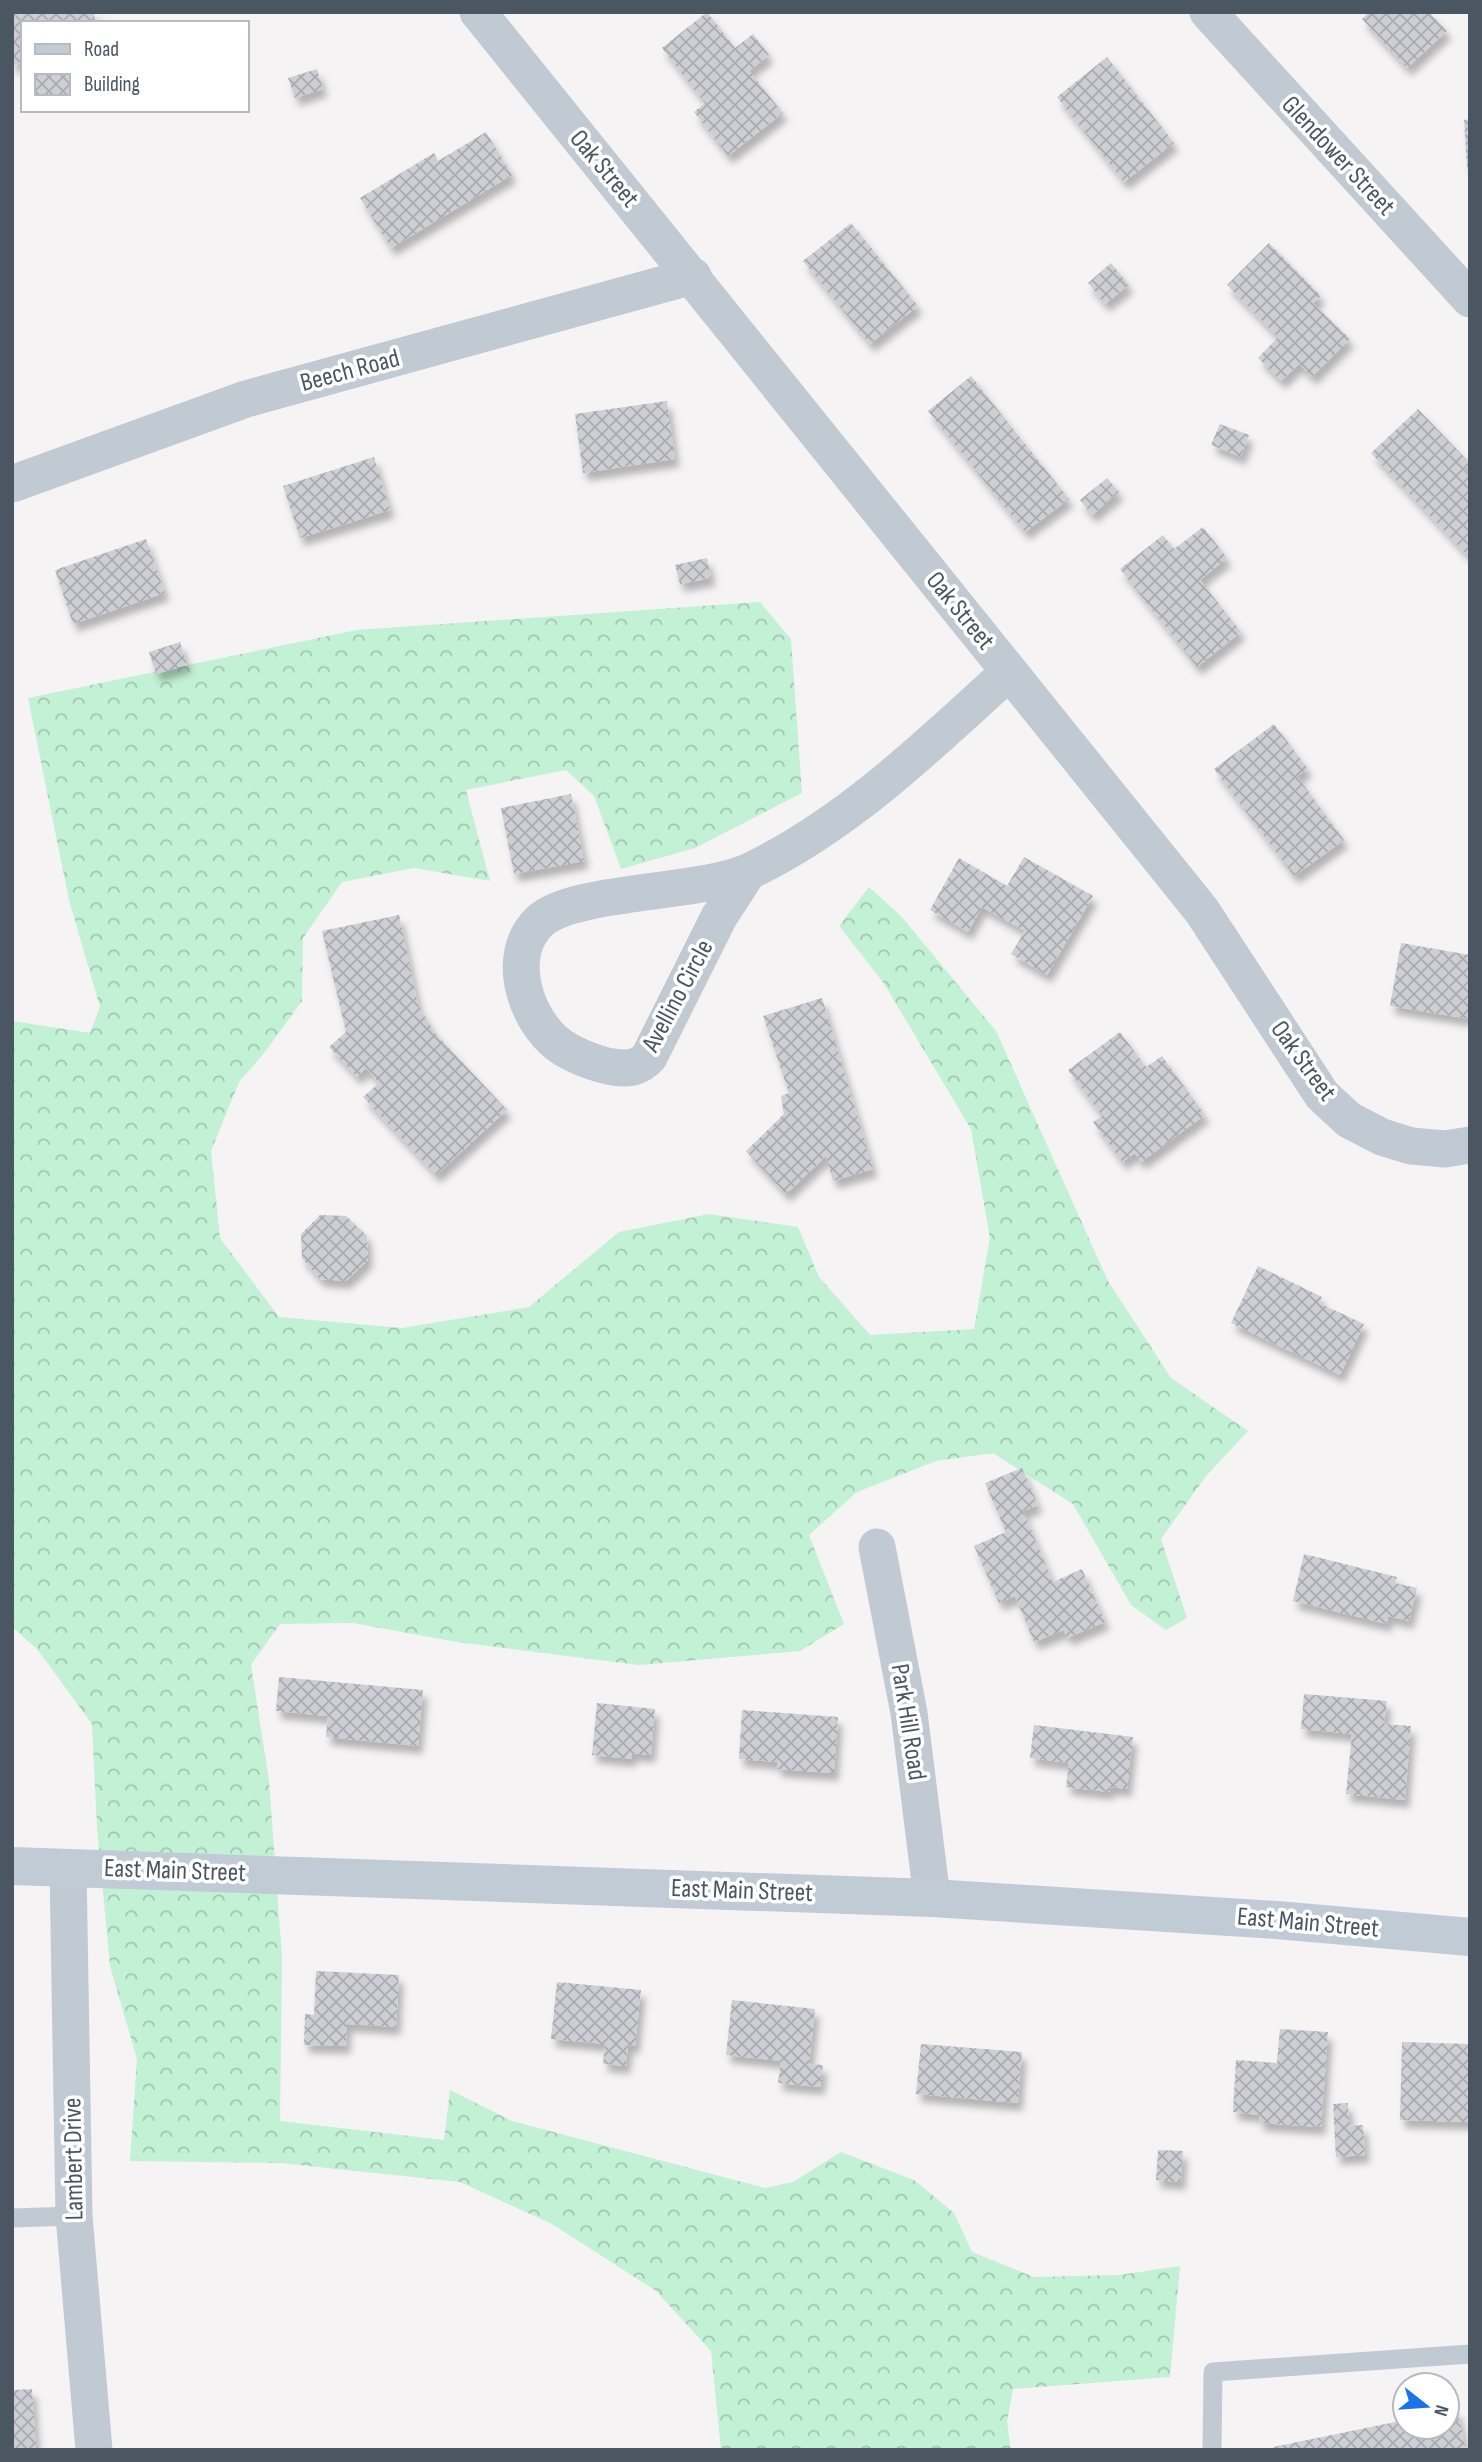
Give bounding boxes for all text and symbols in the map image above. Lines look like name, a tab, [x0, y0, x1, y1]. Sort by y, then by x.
legend	[21, 21, 248, 112]
text: Road	[84, 37, 119, 62]
text: Building	[84, 72, 140, 97]
street label: Glendower Street	[1275, 90, 1401, 222]
street label: Oak Street	[563, 124, 645, 214]
street label: Beech Road	[297, 343, 403, 399]
street label: Oak Street	[919, 566, 1001, 656]
street label: Avellino Circle	[635, 935, 720, 1058]
street label: Oak Street	[1264, 1015, 1342, 1107]
street label: Park Hill Road	[884, 1662, 932, 1782]
street label: East Main Street	[103, 1853, 247, 1889]
street label: East Main Street	[670, 1873, 814, 1909]
street label: East Main Street	[1236, 1901, 1380, 1945]
street label: Lambert Drive	[57, 2097, 91, 2221]
north arrow	[1391, 2371, 1461, 2441]
text: N	[1428, 2402, 1453, 2419]

